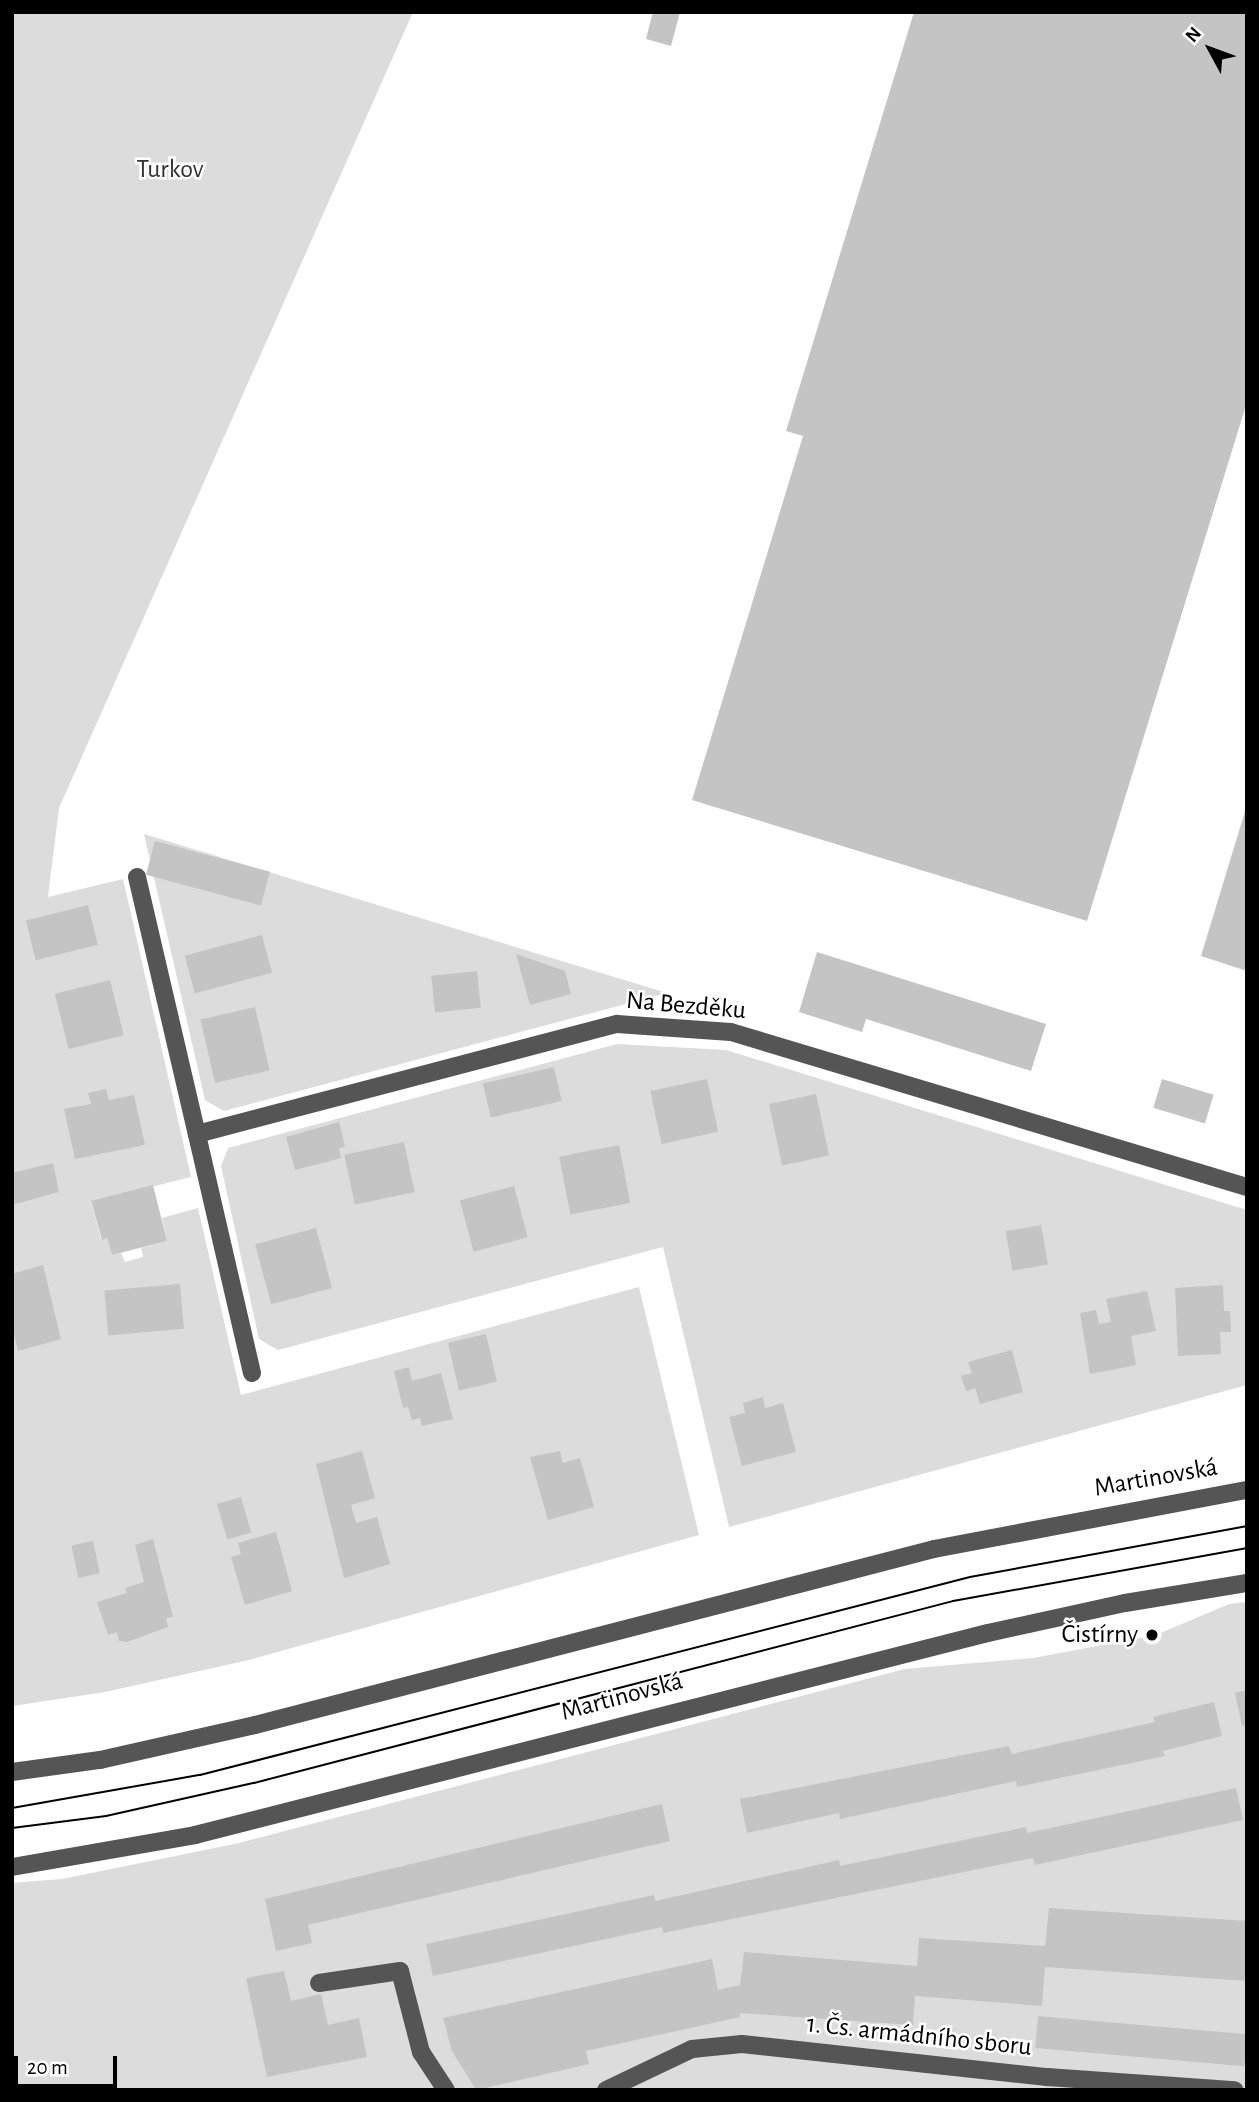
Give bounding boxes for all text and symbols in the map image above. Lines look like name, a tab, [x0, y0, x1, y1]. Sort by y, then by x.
north arrow	[1175, 14, 1245, 84]
text: N	[1182, 24, 1205, 46]
park label: Turkov	[136, 154, 204, 186]
street label: Na Bezděku	[625, 985, 747, 1027]
street label: Martinovská	[1092, 1452, 1220, 1504]
place label: Čistírny	[1062, 1619, 1138, 1651]
marker: Čistírny	[1144, 1627, 1160, 1643]
street label: Martinovská	[558, 1666, 686, 1728]
street label: 1. Čs. armádního sboru	[805, 2009, 1033, 2063]
scale bar	[18, 2042, 121, 2086]
text: 20 m	[27, 2057, 68, 2078]

